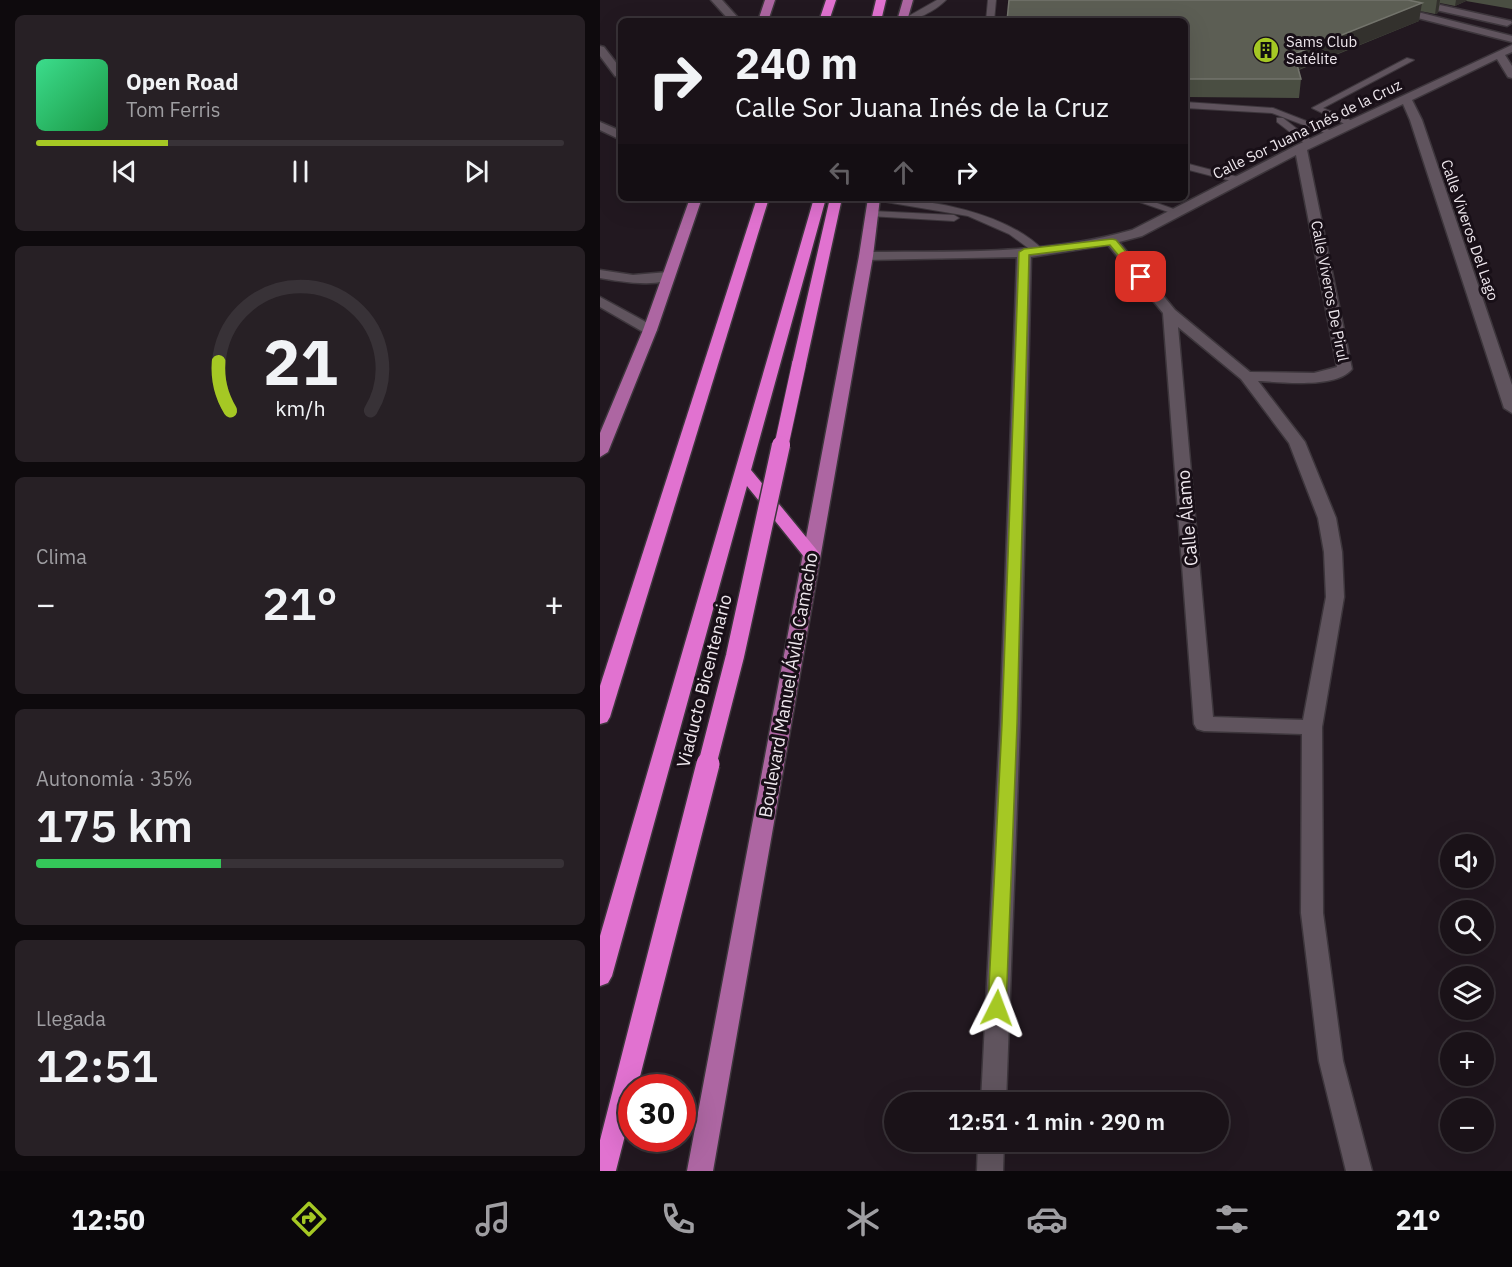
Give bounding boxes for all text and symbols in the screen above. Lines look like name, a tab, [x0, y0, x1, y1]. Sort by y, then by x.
place label: Sams Club Satélite	[1286, 32, 1357, 68]
building icon: Sams Club Satélite	[1251, 35, 1281, 65]
text: 240 m	[735, 36, 858, 91]
icon: right	[636, 42, 714, 120]
text: Open Road	[126, 67, 239, 96]
street label: Calle Sor Juana Inés de la Cruz	[1210, 75, 1404, 183]
text: Calle Sor Juana Inés de la Cruz	[735, 89, 1109, 124]
text: Tom Ferris	[126, 96, 221, 123]
icon: previous	[108, 155, 141, 188]
icon: pause	[284, 155, 317, 188]
icon: next	[460, 155, 493, 188]
icon: left	[824, 156, 857, 189]
icon: ahead	[887, 156, 920, 189]
icon: right	[950, 156, 983, 189]
street label: Calle Viveros Del Lago	[1437, 157, 1503, 303]
street label: Calle Viveros De Pirul	[1307, 219, 1353, 363]
pin	[1115, 251, 1166, 302]
icon: arrive	[1124, 260, 1157, 293]
text: 21	[263, 321, 337, 402]
text: km/h	[275, 395, 325, 423]
street label: Calle Álamo	[1171, 469, 1203, 567]
text: Clima	[36, 543, 87, 570]
street label: Boulevard Manuel Ávila Camacho	[753, 551, 823, 819]
text: 21°	[262, 574, 338, 632]
text: −	[36, 582, 56, 625]
text: +	[544, 582, 564, 625]
street label: Viaducto Bicentenario	[671, 592, 737, 770]
text: Autonomía · 35%	[36, 765, 193, 792]
text: 175 km	[36, 796, 193, 854]
map controls	[1440, 834, 1494, 1152]
button: sound	[1440, 834, 1494, 888]
button: search	[1440, 900, 1494, 954]
button: layers	[1440, 966, 1494, 1020]
position arrow	[965, 976, 1029, 1040]
text: Llegada	[36, 1005, 106, 1032]
button: +	[1440, 1032, 1494, 1086]
text: 12:51	[36, 1036, 158, 1094]
speed limit sign: 30	[618, 1074, 696, 1152]
button: −	[1440, 1098, 1494, 1152]
text: 12:51 · 1 min · 290 m	[948, 1107, 1165, 1136]
icon: directions	[288, 1198, 330, 1240]
icon: music	[472, 1198, 514, 1240]
icon: phone	[657, 1198, 699, 1240]
icon: climate	[842, 1198, 884, 1240]
icon: car	[1026, 1198, 1068, 1240]
icon: filters	[1211, 1198, 1253, 1240]
text: 12:50	[71, 1202, 145, 1237]
text: 21°	[1396, 1202, 1441, 1237]

